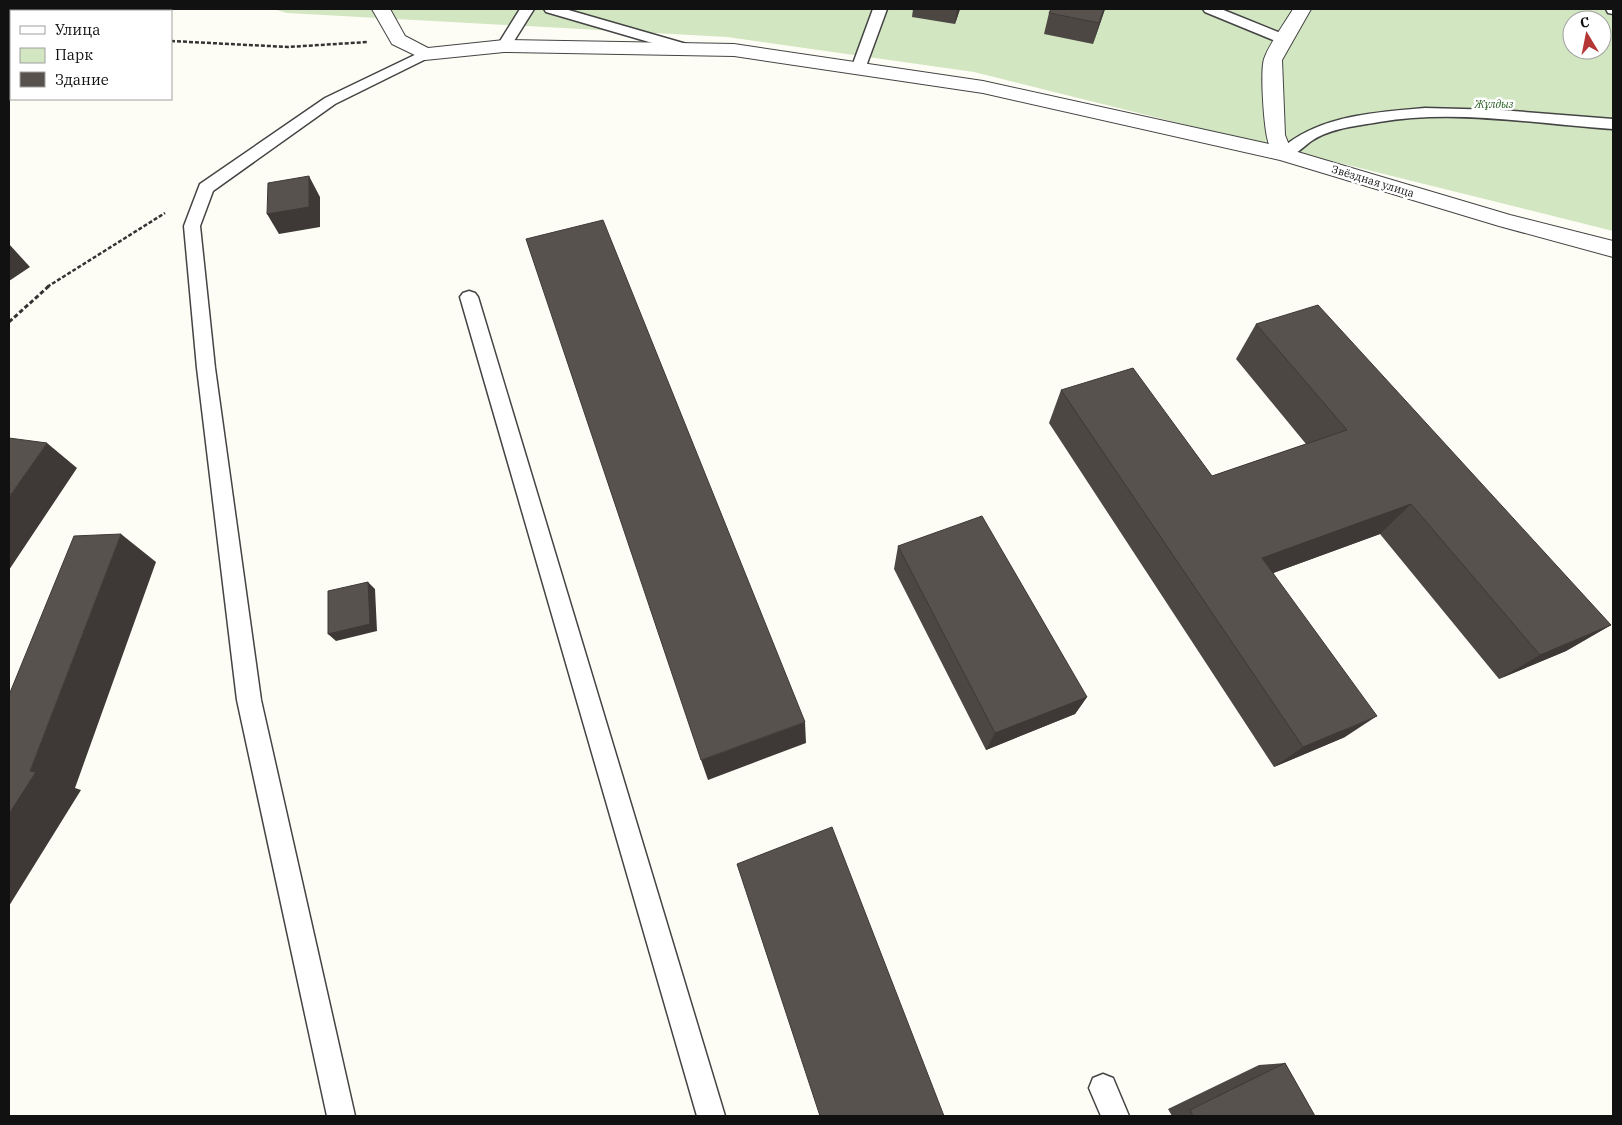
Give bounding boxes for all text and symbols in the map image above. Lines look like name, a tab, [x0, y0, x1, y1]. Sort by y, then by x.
legend	[10, 10, 172, 100]
north arrow	[1562, 10, 1612, 60]
text: С	[1579, 13, 1591, 32]
text: Улица	[55, 20, 100, 39]
text: Парк	[55, 45, 93, 64]
text: Здание	[55, 70, 109, 89]
park label: Жұлдыз	[1474, 97, 1514, 111]
street label: Звёздная улица	[1330, 162, 1416, 200]

